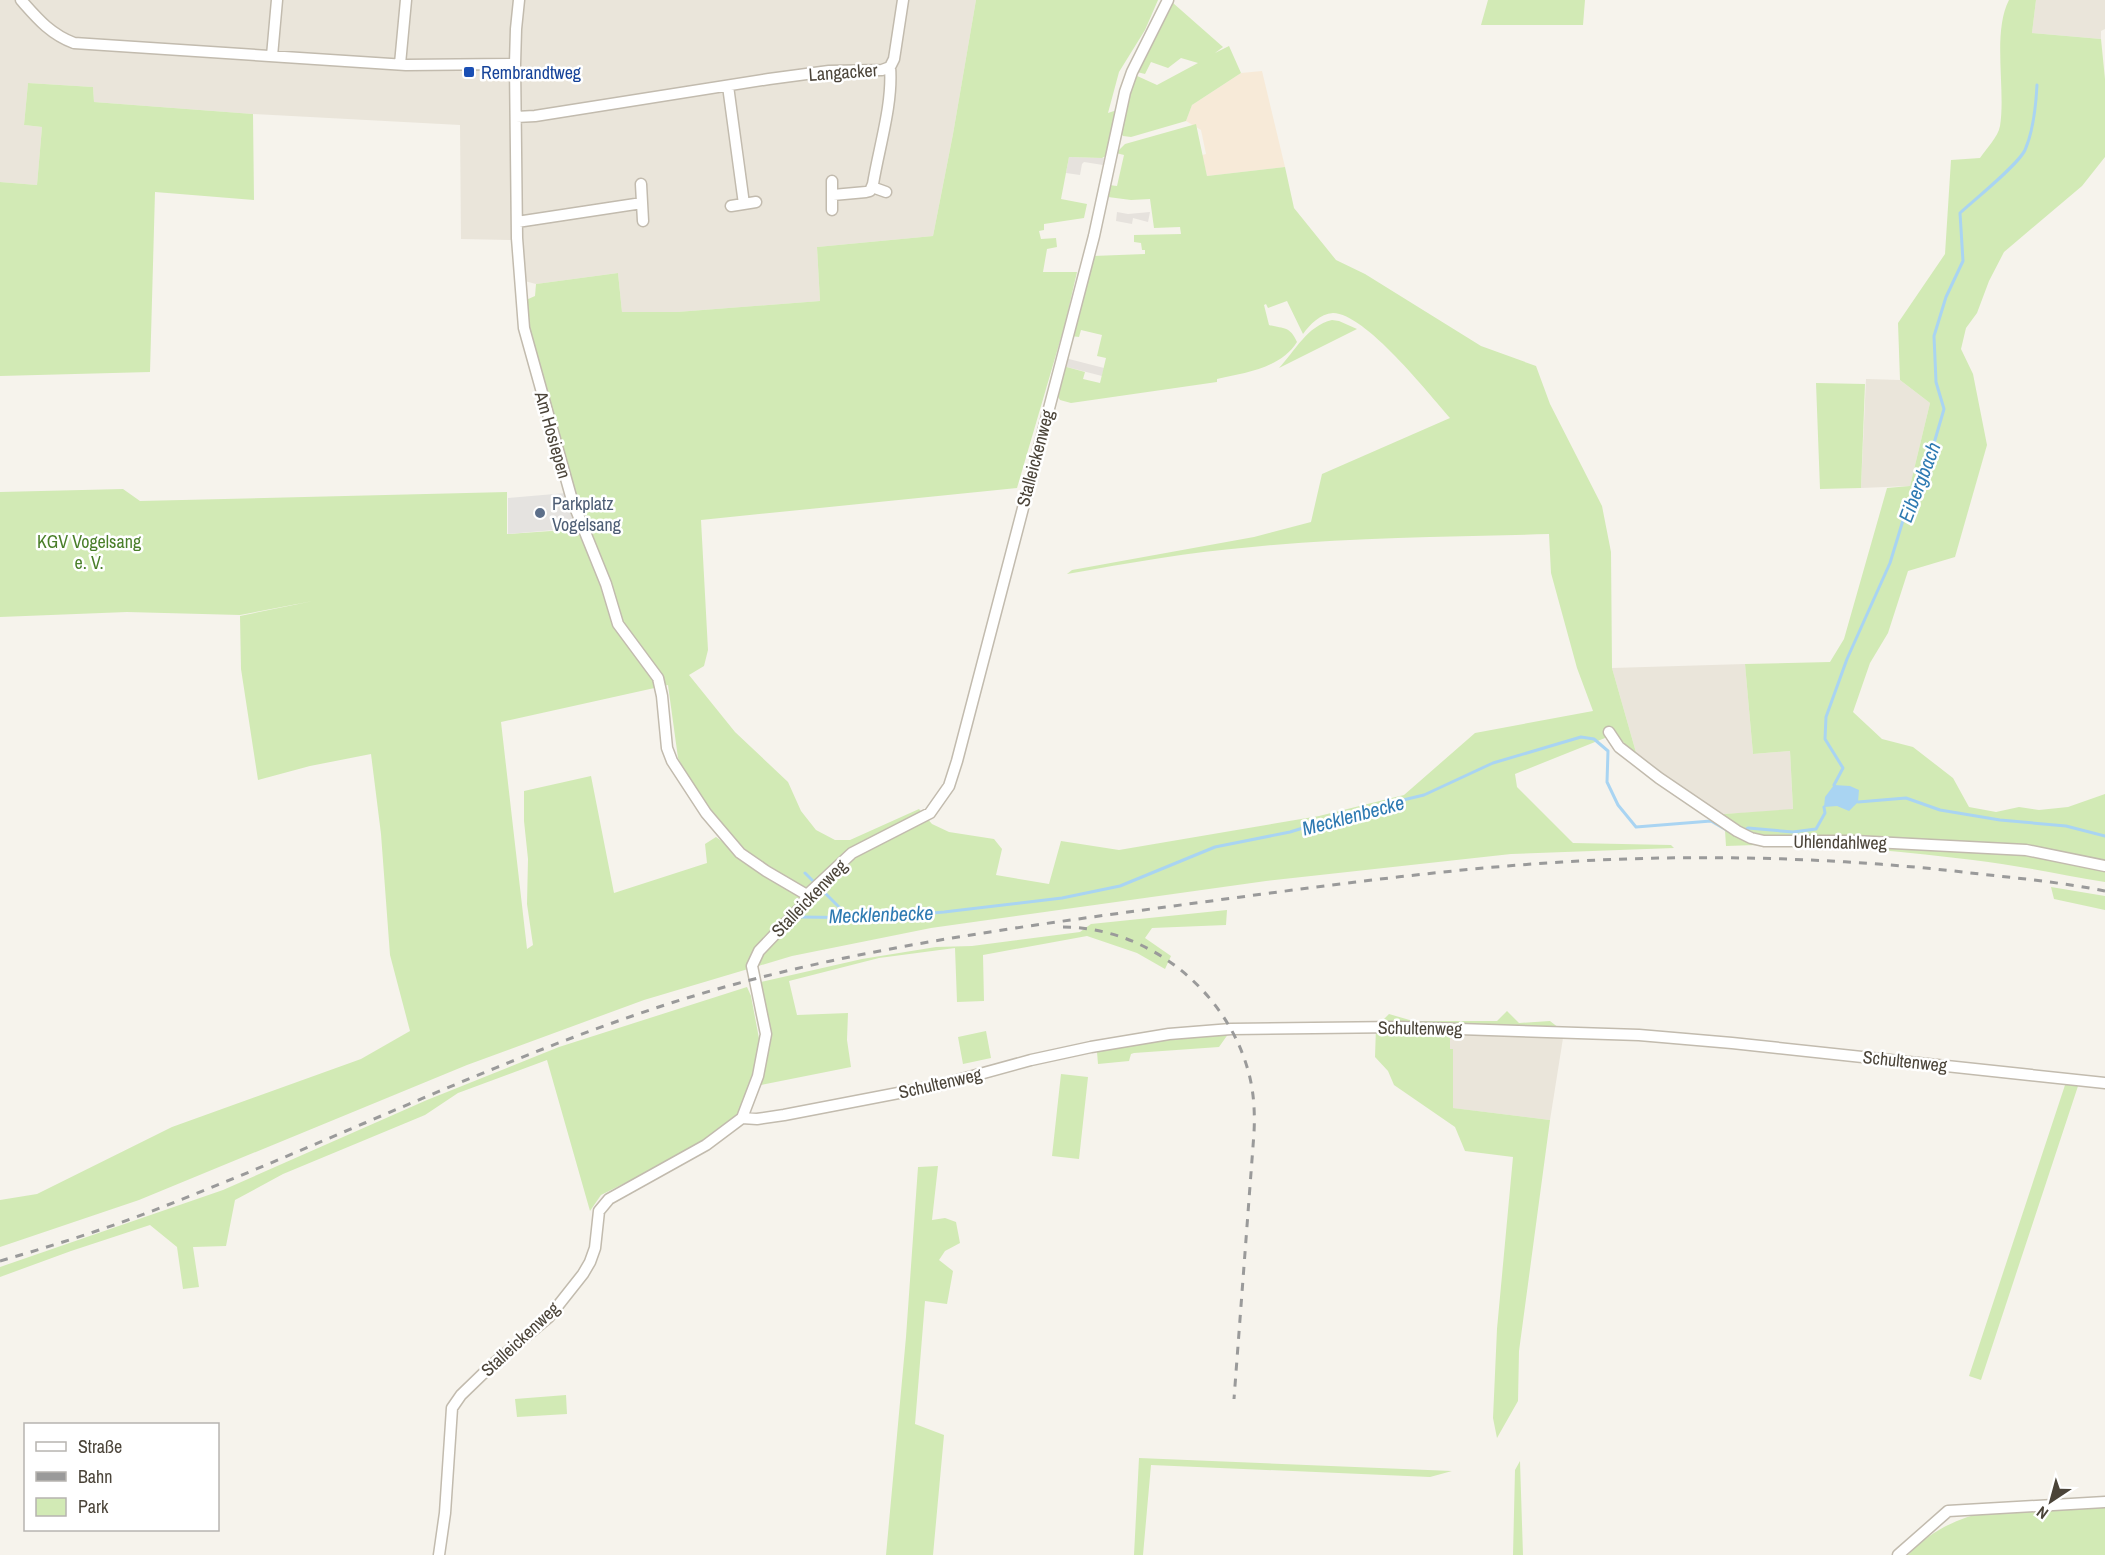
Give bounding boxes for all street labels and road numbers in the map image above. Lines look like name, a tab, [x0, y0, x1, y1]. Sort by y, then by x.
street label: Langacker	[808, 57, 878, 87]
street label: Am Hosiepen	[528, 388, 577, 481]
street label: Stalleickenweg	[1010, 406, 1060, 509]
street label: Uhlendahlweg	[1793, 829, 1888, 855]
street label: Stalleickenweg	[766, 853, 853, 942]
street label: Schultenweg	[1378, 1015, 1463, 1041]
street label: Schultenweg	[1862, 1044, 1949, 1078]
street label: Schultenweg	[896, 1061, 985, 1105]
street label: Stalleickenweg	[475, 1295, 565, 1382]

